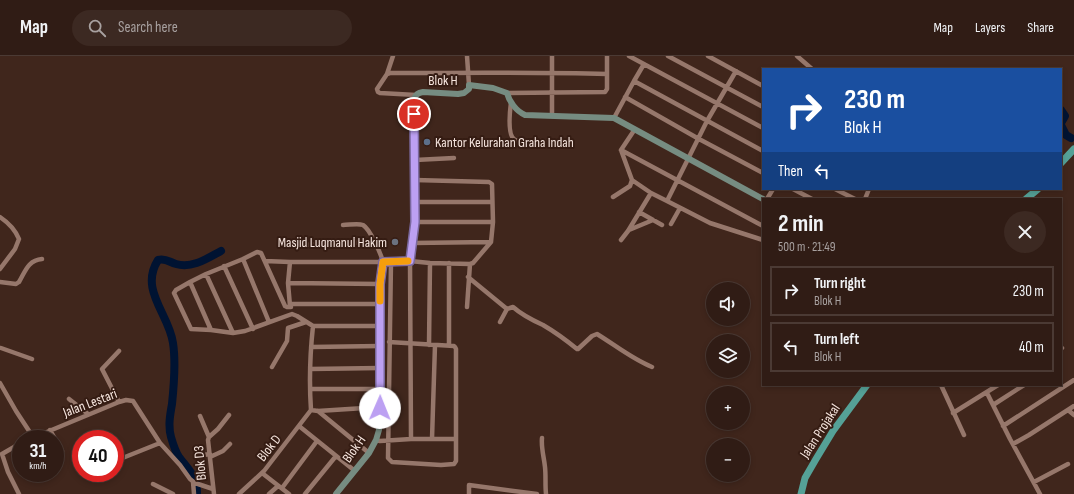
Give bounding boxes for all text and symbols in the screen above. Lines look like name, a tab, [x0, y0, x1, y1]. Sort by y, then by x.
search box	[72, 10, 352, 46]
text: Map	[20, 16, 48, 39]
icon: search	[86, 17, 108, 39]
text: Search here	[118, 18, 178, 37]
text: Map	[933, 19, 953, 36]
text: Layers	[975, 19, 1005, 36]
text: Share	[1027, 19, 1054, 36]
street label: Blok H	[428, 72, 458, 89]
text: 230 m	[844, 83, 905, 116]
icon: right	[778, 84, 830, 136]
pin	[397, 97, 431, 131]
icon: arrive	[403, 103, 425, 125]
text: Blok H	[844, 117, 882, 138]
place label: Kantor Kelurahan Graha Indah	[435, 134, 574, 151]
marker: Kantor Kelurahan Graha Indah	[422, 137, 432, 147]
icon: left	[811, 160, 833, 182]
text: Then	[778, 162, 803, 181]
text: 2 min	[778, 209, 824, 238]
button: close	[1004, 211, 1046, 253]
place label: Masjid Luqmanul Hakim	[278, 234, 387, 251]
marker: Masjid Luqmanul Hakim	[390, 237, 400, 247]
text: 500 m · 21:49	[778, 239, 836, 255]
text: Turn right	[814, 274, 866, 293]
icon: right	[780, 280, 802, 302]
map controls	[706, 282, 750, 482]
button: sound	[706, 282, 750, 326]
text: 230 m	[1013, 282, 1044, 301]
text: Blok H	[814, 293, 841, 309]
text: Turn left	[814, 330, 859, 349]
button: layers	[706, 334, 750, 378]
icon: left	[780, 336, 802, 358]
text: 40 m	[1019, 338, 1044, 357]
text: Blok H	[814, 349, 841, 365]
street label: Jalan Lestari	[60, 385, 119, 421]
button: +	[706, 386, 750, 430]
position arrow	[359, 387, 401, 429]
street label: Jalan Projakal	[796, 401, 844, 462]
speed limit sign: 40	[72, 430, 124, 482]
street label: Blok D	[253, 431, 285, 465]
street label: Blok H	[339, 432, 369, 466]
button: −	[706, 438, 750, 482]
text: 31	[30, 439, 46, 463]
street label: Blok D3	[190, 445, 210, 481]
text: km/h	[29, 460, 47, 472]

